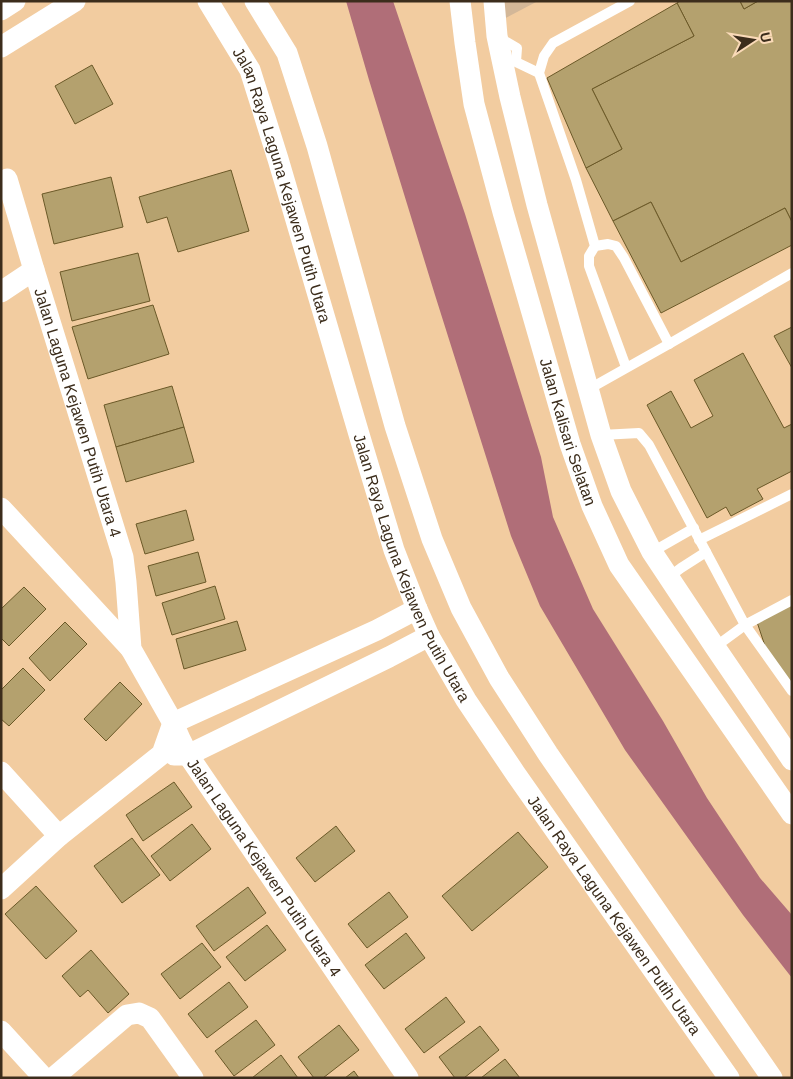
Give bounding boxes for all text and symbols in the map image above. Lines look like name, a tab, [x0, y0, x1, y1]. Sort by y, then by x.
north arrow	[728, 15, 778, 65]
text: U	[757, 31, 775, 44]
street label: Jalan Raya Laguna Kejawen Putih Utara	[230, 44, 334, 325]
street label: Jalan Laguna Kejawen Putih Utara 4	[32, 286, 125, 539]
street label: Jalan Kalisari Selatan	[537, 356, 600, 508]
street label: Jalan Raya Laguna Kejawen Putih Utara	[351, 432, 474, 705]
street label: Jalan Laguna Kejawen Putih Utara 4	[184, 755, 345, 980]
street label: Jalan Raya Laguna Kejawen Putih Utara	[525, 792, 704, 1038]

